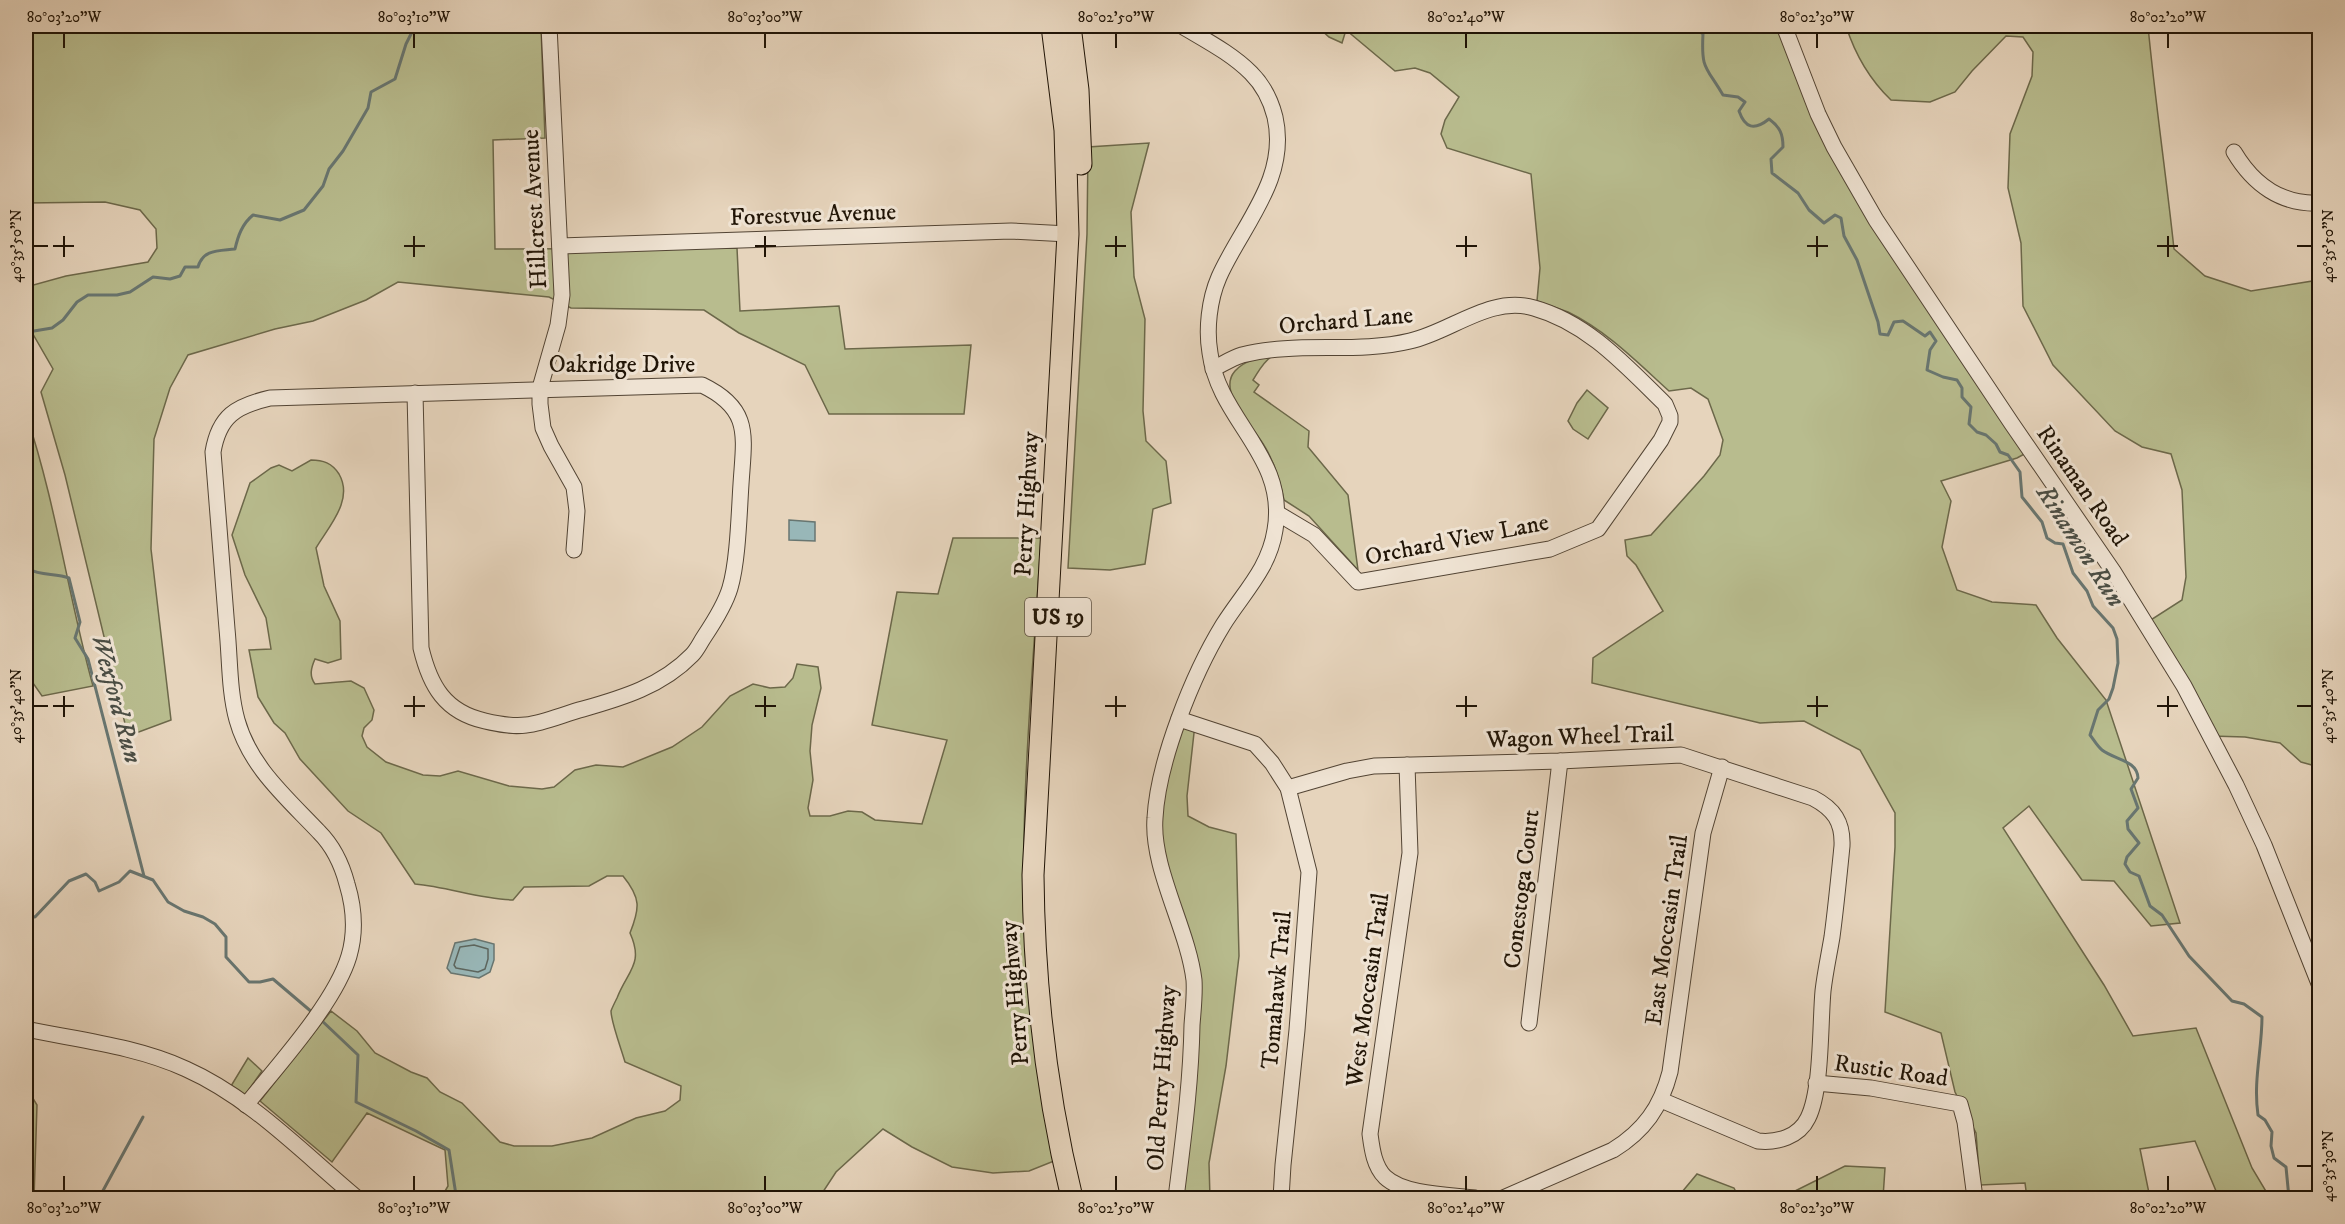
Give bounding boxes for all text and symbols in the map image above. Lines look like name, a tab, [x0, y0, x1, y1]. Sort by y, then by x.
text: 80°03'20"W	[27, 8, 102, 27]
text: 80°03'10"W	[378, 8, 451, 27]
text: 80°03'00"W	[727, 8, 803, 27]
text: 80°02'50"W	[1078, 8, 1154, 27]
text: 80°02'40"W	[1427, 8, 1505, 27]
text: 80°02'30"W	[1780, 8, 1855, 27]
text: 80°02'20"W	[2130, 8, 2206, 27]
street label: Hillcrest Avenue	[516, 128, 554, 290]
street label: Forestvue Avenue	[729, 197, 897, 233]
text: 40°35'50"N	[7, 209, 26, 283]
text: 40°35'50"N	[2319, 209, 2338, 283]
street label: Orchard Lane	[1278, 300, 1415, 342]
street label: Oakridge Drive	[549, 350, 695, 380]
street label: Rinaman Road	[2029, 420, 2135, 552]
street label: Perry Highway	[1008, 430, 1046, 577]
water label: Rinamon Run	[2028, 478, 2132, 614]
street label: Orchard View Lane	[1363, 507, 1551, 573]
road number: US 19	[1025, 598, 1091, 636]
water label: Wexford Run	[83, 631, 149, 767]
text: 40°35'40"N	[7, 669, 26, 743]
text: 40°35'40"N	[2319, 669, 2338, 743]
street label: Wagon Wheel Trail	[1485, 719, 1675, 755]
street label: Conestoga Court	[1497, 807, 1547, 970]
street label: East Moccasin Trail	[1639, 832, 1695, 1027]
street label: West Moccasin Trail	[1339, 890, 1397, 1090]
street label: Tomahawk Trail	[1255, 909, 1299, 1070]
street label: Perry Highway	[994, 919, 1036, 1067]
street label: Old Perry Highway	[1141, 983, 1184, 1172]
street label: Rustic Road	[1832, 1048, 1950, 1094]
text: 40°35'30"N	[2319, 1130, 2338, 1202]
text: 80°03'20"W	[27, 1199, 102, 1218]
text: 80°03'10"W	[378, 1199, 451, 1218]
text: 80°03'00"W	[727, 1199, 803, 1218]
text: 80°02'50"W	[1078, 1199, 1154, 1218]
text: 80°02'40"W	[1427, 1199, 1505, 1218]
text: 80°02'30"W	[1780, 1199, 1855, 1218]
text: 80°02'20"W	[2130, 1199, 2206, 1218]

